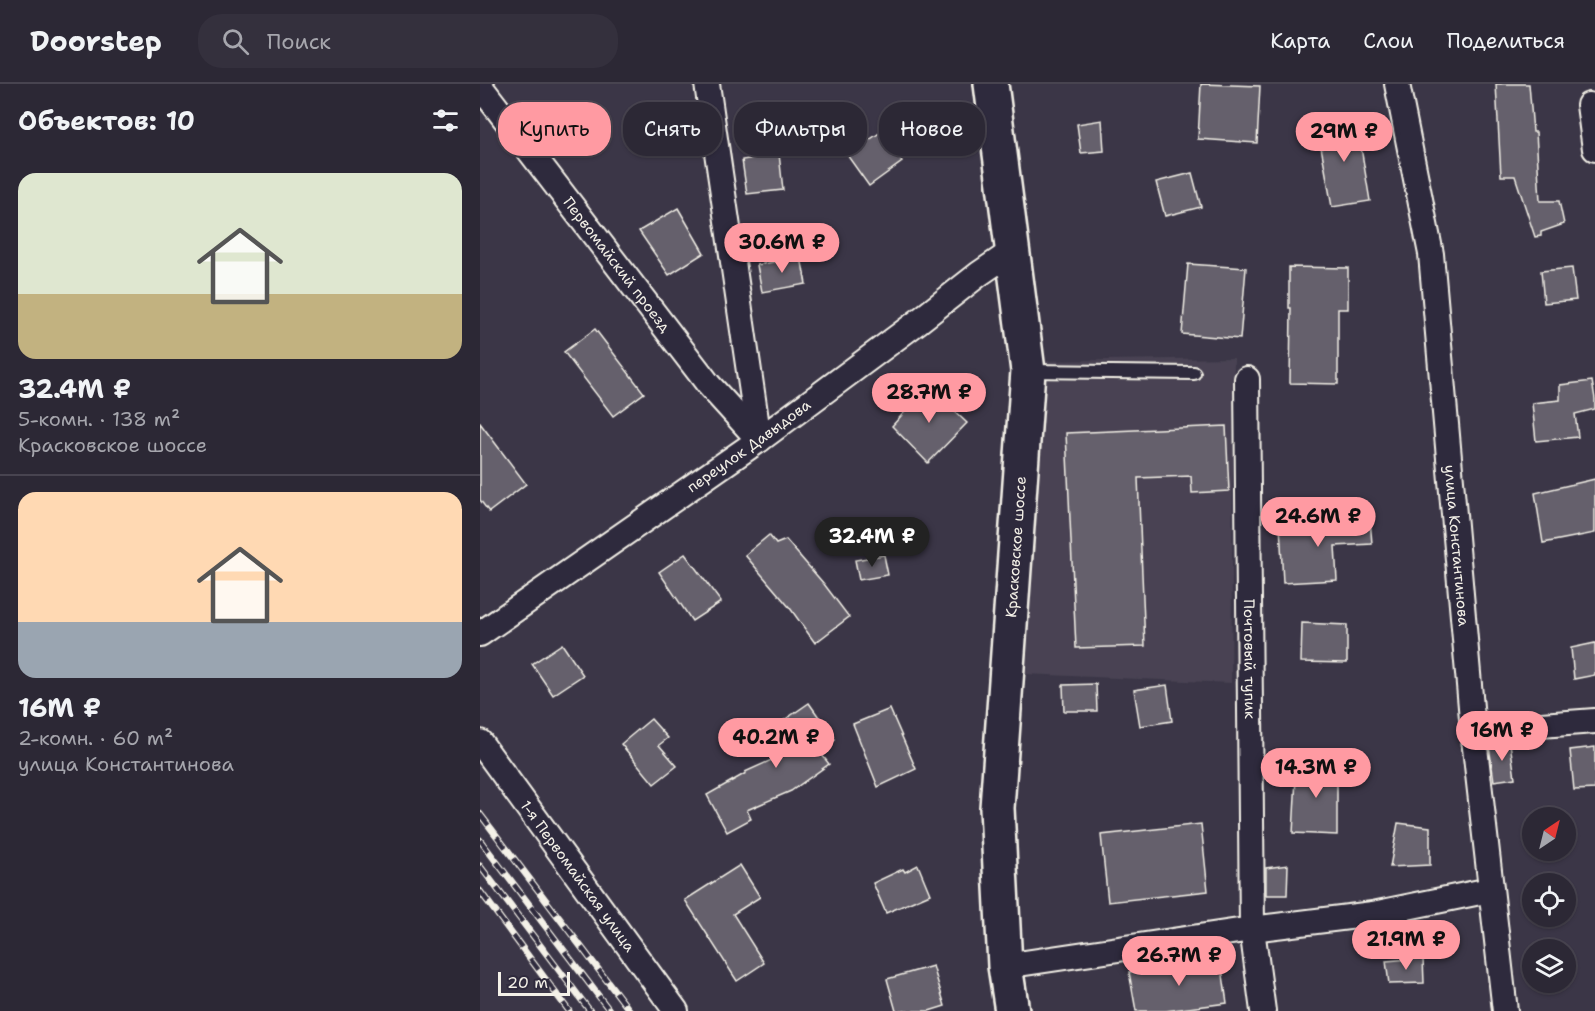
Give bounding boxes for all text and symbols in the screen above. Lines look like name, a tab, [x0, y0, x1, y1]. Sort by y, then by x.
search box	[198, 14, 618, 68]
text: Doorstep	[30, 22, 162, 60]
icon: search	[219, 25, 252, 58]
text: Поиск	[267, 27, 331, 56]
text: Карта	[1270, 27, 1330, 55]
text: Слои	[1363, 27, 1414, 55]
text: Поделиться	[1447, 27, 1565, 55]
chip: Купить	[498, 102, 611, 156]
chip: Снять	[623, 102, 722, 156]
chip: Фильтры	[734, 102, 867, 156]
chip: Новое	[879, 102, 985, 156]
text: Объектов: 10	[18, 103, 195, 138]
icon: filters	[429, 104, 462, 137]
pin: 29M ₽	[1302, 112, 1386, 163]
text: 29M ₽	[1310, 118, 1378, 144]
street label: Первомайский проезд	[559, 193, 675, 337]
icon: home	[186, 212, 294, 320]
pin: 30.6M ₽	[727, 223, 837, 274]
text: 30.6M ₽	[738, 229, 826, 255]
text: 32.4M ₽	[18, 371, 131, 406]
pin: 28.7M ₽	[874, 373, 984, 424]
text: 28.7M ₽	[886, 379, 972, 405]
street label: переулок Давыдова	[683, 395, 815, 497]
text: 5-комн. · 138 m²	[18, 406, 180, 432]
text: Красковское шоссе	[18, 432, 207, 458]
street label: улица Константинова	[1440, 464, 1474, 628]
street label: Красковское шоссе	[1001, 476, 1031, 618]
pin: 24.6M ₽	[1263, 497, 1373, 548]
text: 24.6M ₽	[1275, 503, 1361, 529]
pin: 32.4M ₽	[817, 517, 927, 568]
text: 32.4M ₽	[828, 523, 916, 549]
icon: home	[186, 531, 294, 639]
street label: Почтовый тупик	[1239, 599, 1260, 719]
text: 16M ₽	[18, 690, 101, 725]
pin: 16M ₽	[1460, 711, 1544, 762]
text: 16M ₽	[1470, 717, 1534, 743]
pin: 40.2M ₽	[721, 718, 831, 769]
text: 40.2M ₽	[732, 724, 820, 750]
text: 2-комн. · 60 m²	[18, 725, 173, 751]
pin: 14.3M ₽	[1261, 748, 1371, 799]
text: улица Константинова	[18, 751, 234, 777]
text: 14.3M ₽	[1275, 754, 1357, 780]
street label: 1-я Первомайская улица	[516, 796, 640, 957]
north arrow	[1522, 807, 1576, 861]
map controls	[1522, 807, 1576, 993]
button: locate	[1522, 873, 1576, 927]
pin: 21.9M ₽	[1351, 920, 1461, 971]
text: 21.9M ₽	[1366, 926, 1446, 952]
pin: 26.7M ₽	[1124, 936, 1234, 987]
button: layers	[1522, 939, 1576, 993]
text: 26.7M ₽	[1136, 942, 1222, 968]
scale bar	[498, 969, 570, 996]
text: 20 m	[507, 972, 548, 993]

